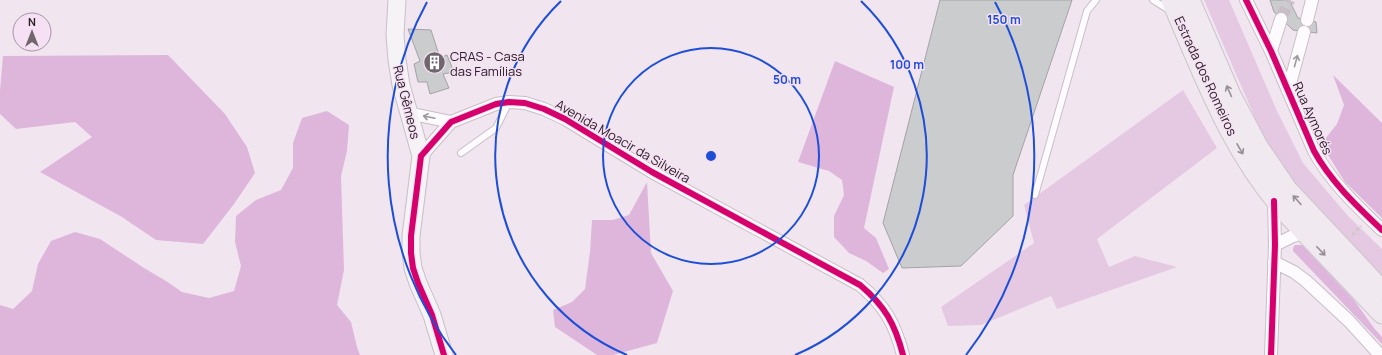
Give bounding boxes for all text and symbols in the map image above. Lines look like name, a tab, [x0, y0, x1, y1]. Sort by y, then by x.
text: 150 m	[987, 11, 1021, 28]
north arrow	[12, 12, 52, 52]
street label: Estrada dos Romeiros	[1170, 13, 1242, 139]
text: N	[28, 14, 36, 29]
place label: CRAS - Casa das Famílias	[450, 47, 525, 80]
building icon: CRAS - Casa das Famílias	[421, 50, 447, 76]
one-way arrow	[1293, 55, 1301, 68]
text: 100 m	[890, 56, 924, 73]
street label: Rua Gêmeos	[389, 63, 425, 141]
text: 50 m	[773, 71, 801, 88]
street label: Rua Aymorés	[1289, 79, 1337, 157]
one-way arrow	[1224, 85, 1232, 97]
street label: Avenida Moacir da Silveira	[552, 95, 694, 187]
one-way arrow	[423, 113, 436, 121]
one-way arrow	[1237, 143, 1245, 155]
centre of rings	[704, 149, 718, 163]
one-way arrow	[1293, 195, 1302, 206]
one-way arrow	[1316, 246, 1326, 256]

